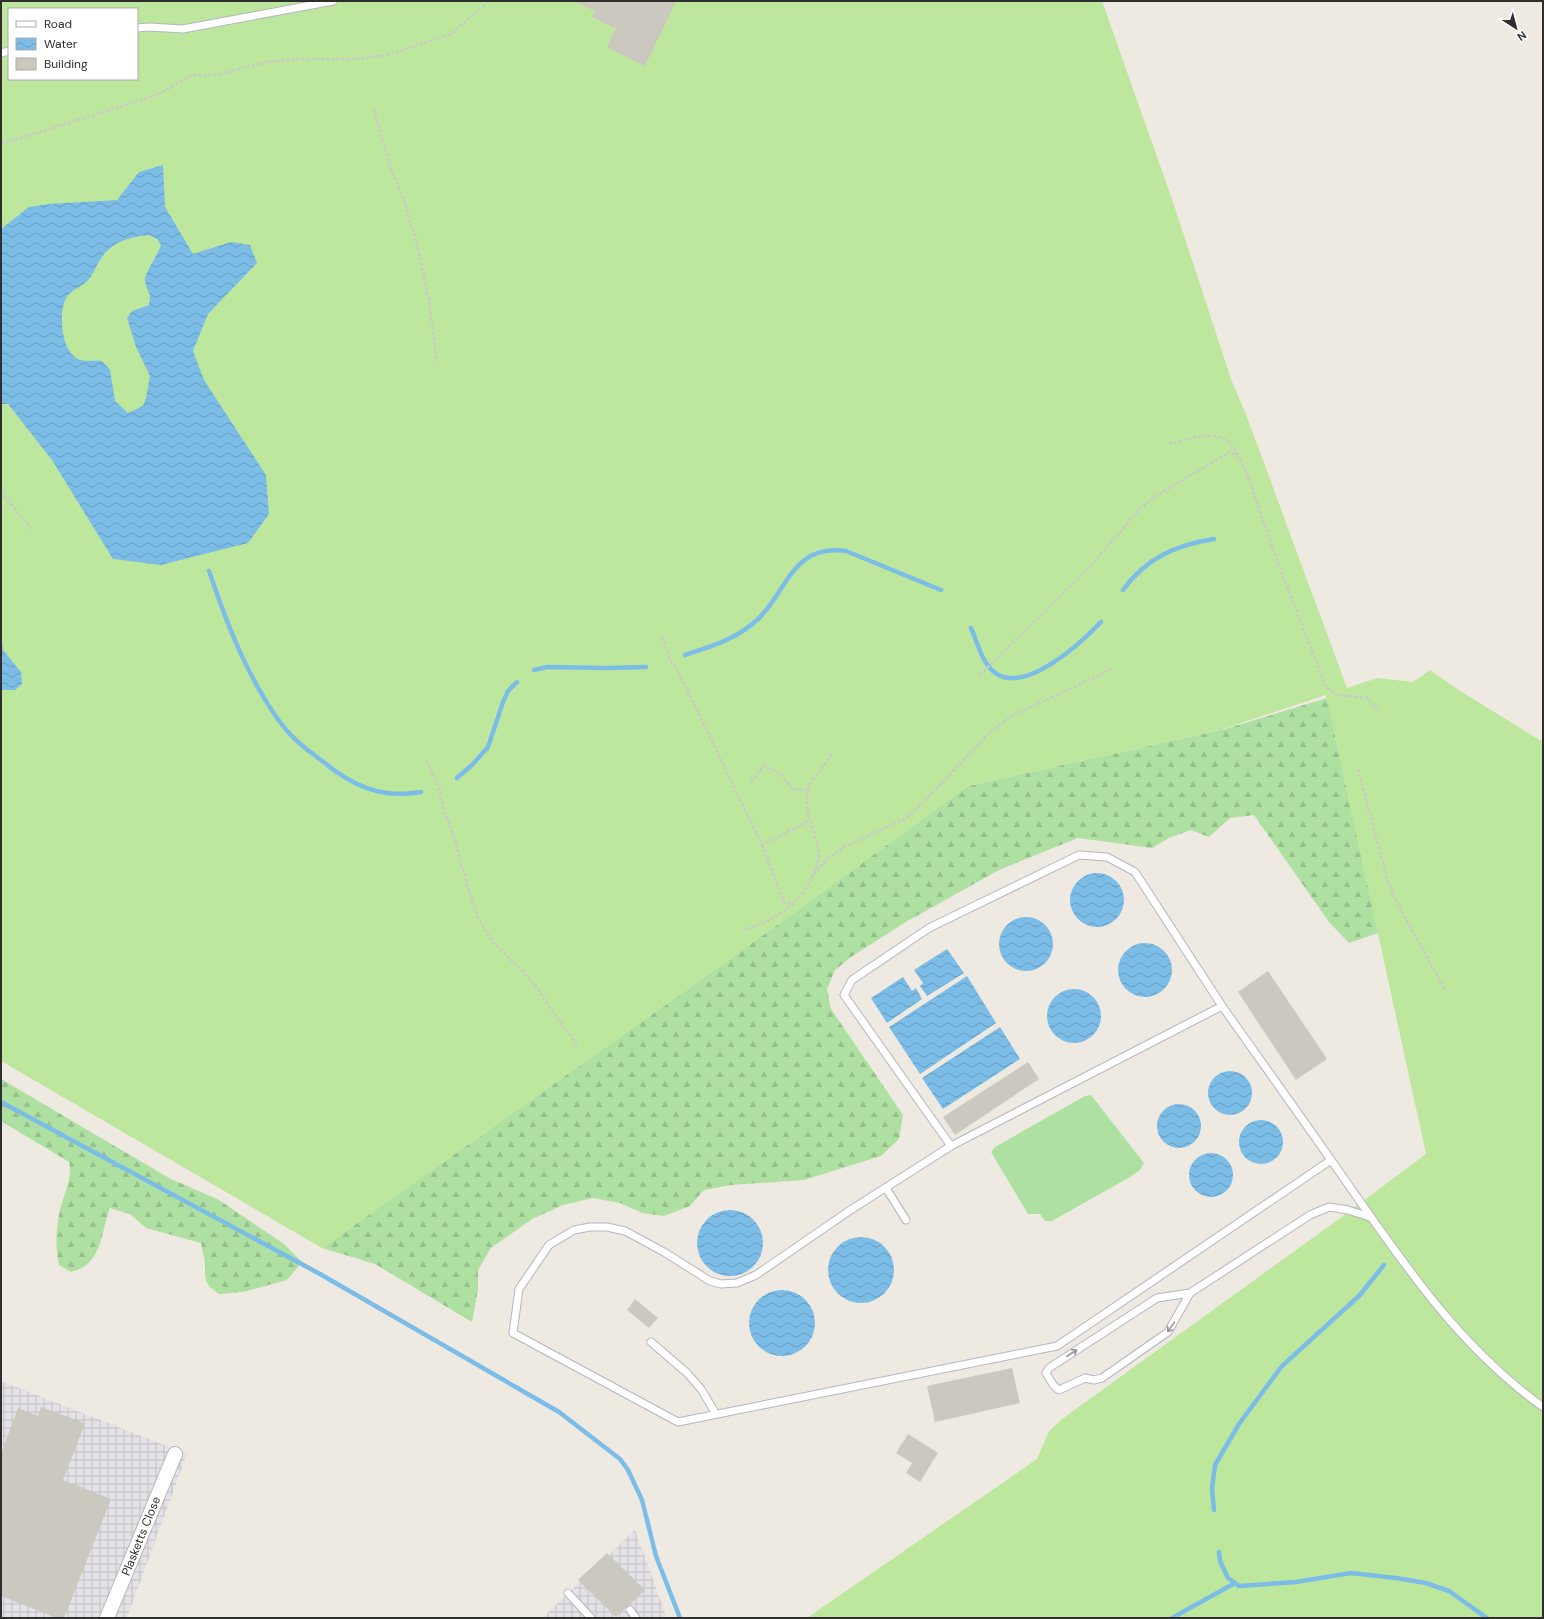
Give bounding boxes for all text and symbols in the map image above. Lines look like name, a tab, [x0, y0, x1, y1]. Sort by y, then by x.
legend	[8, 8, 138, 80]
north arrow	[1496, 8, 1536, 48]
text: Road	[44, 16, 72, 32]
text: N	[1515, 28, 1529, 44]
text: Water	[44, 36, 78, 52]
text: Building	[44, 56, 88, 72]
one-way arrow	[1167, 1321, 1175, 1332]
one-way arrow	[1066, 1349, 1077, 1357]
street label: Plasketts Close	[118, 1494, 164, 1578]

